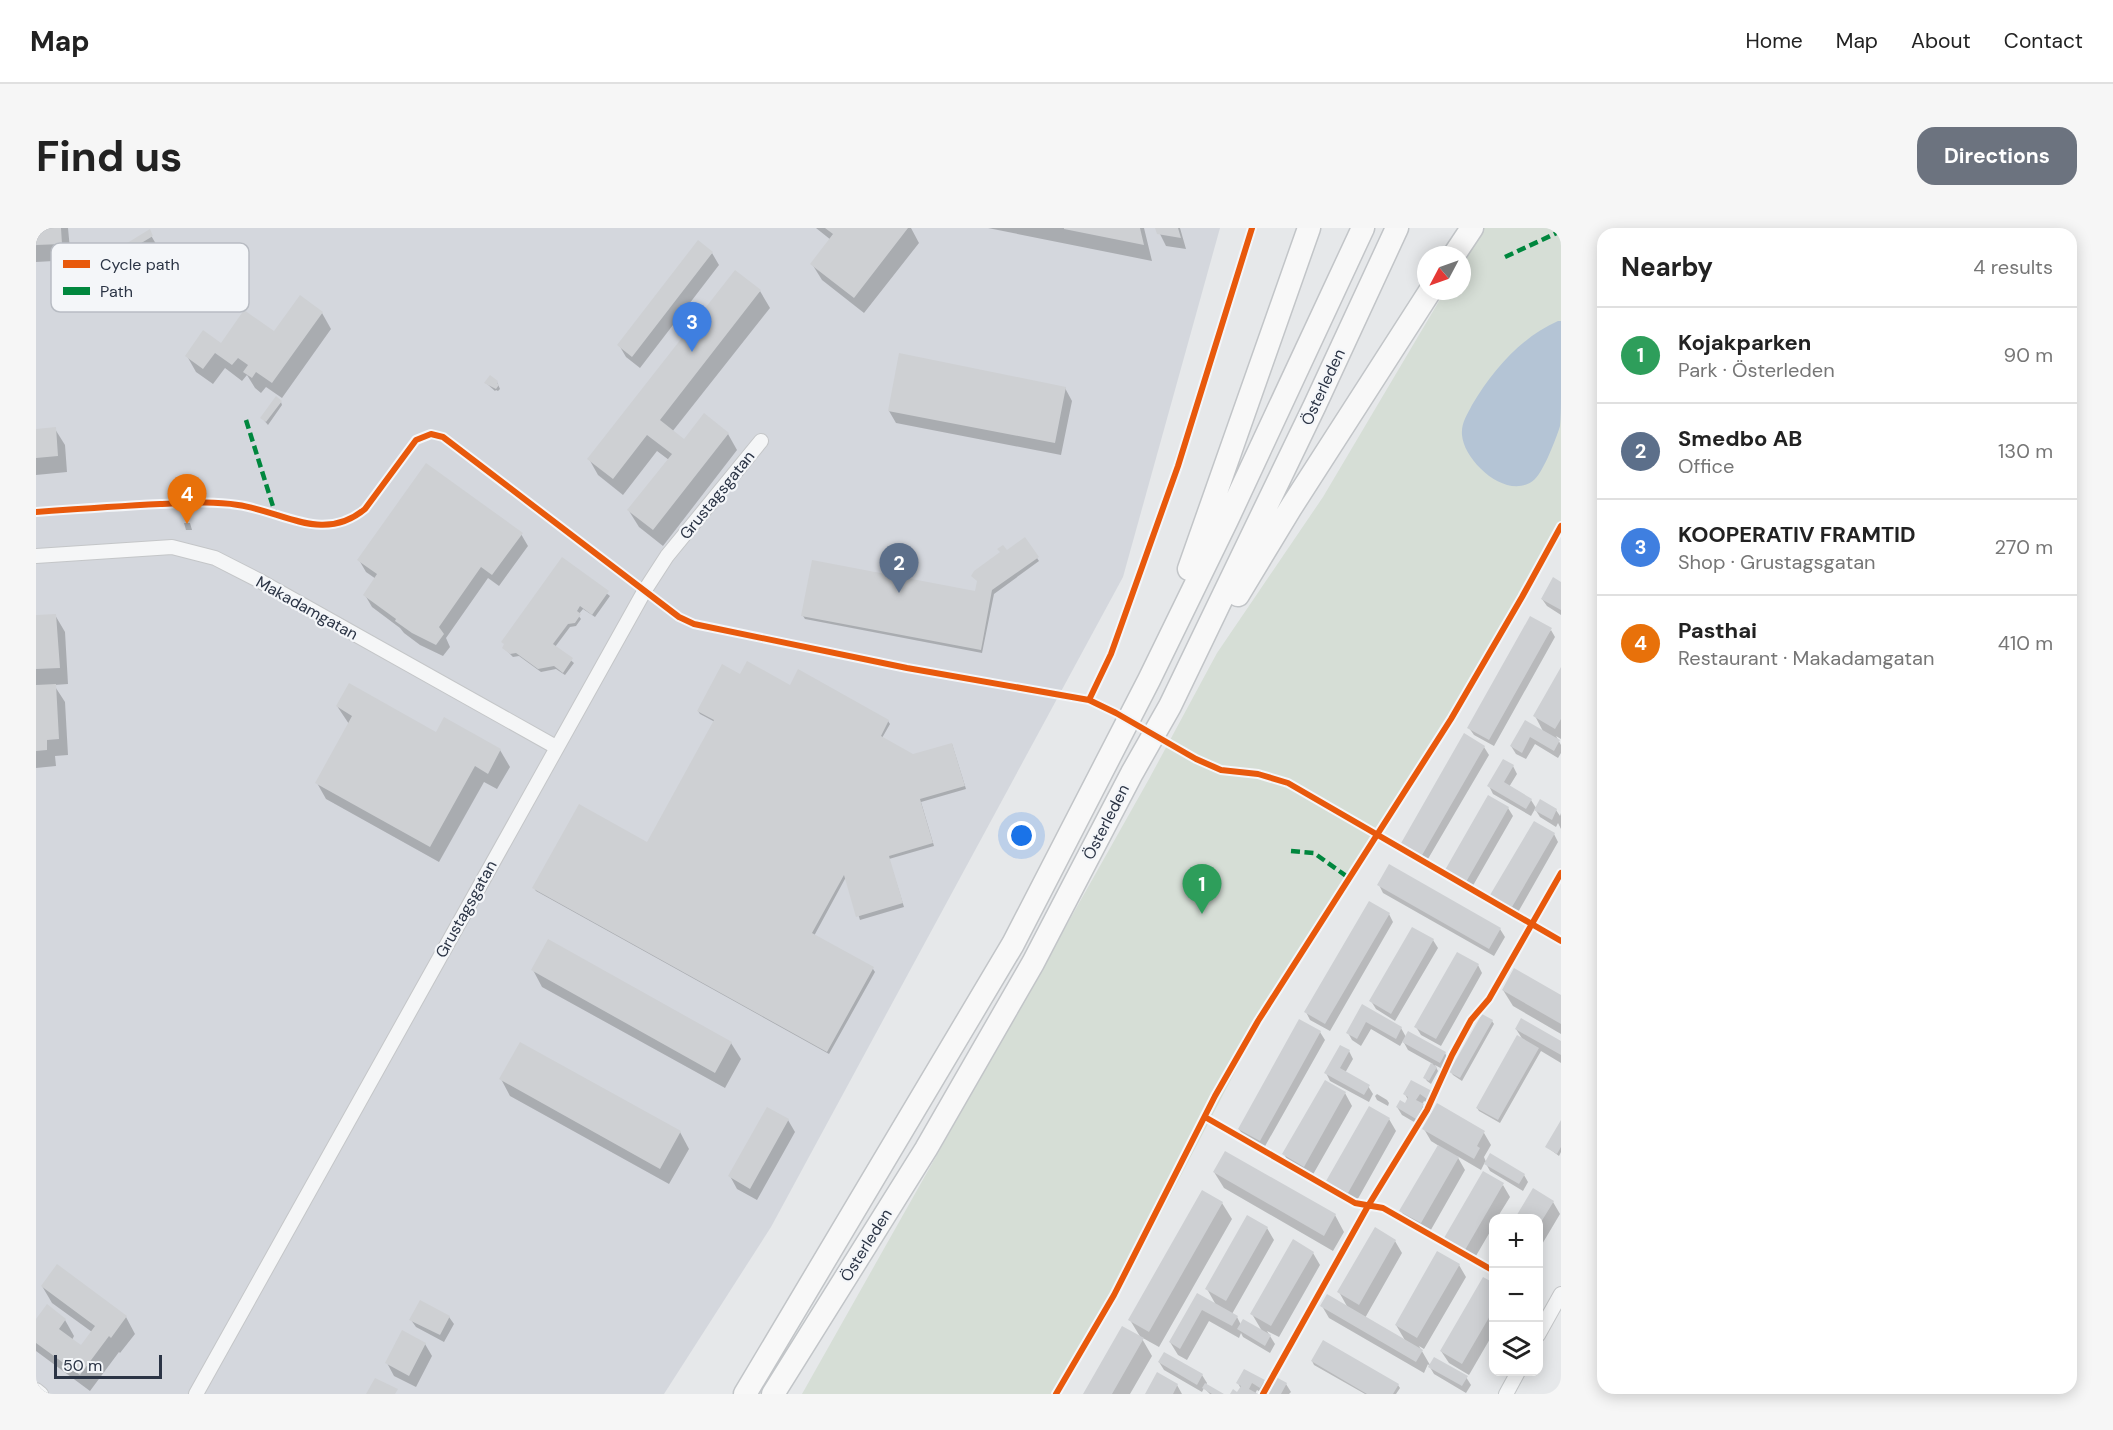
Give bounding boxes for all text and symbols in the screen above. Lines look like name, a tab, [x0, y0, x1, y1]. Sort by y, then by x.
text: Map	[30, 23, 90, 60]
text: Home	[1745, 27, 1803, 55]
text: Map	[1836, 27, 1878, 55]
text: About	[1911, 27, 1971, 55]
text: Contact	[2004, 27, 2083, 55]
button: Directions	[1917, 127, 2077, 185]
text: Find us	[36, 129, 182, 184]
legend	[51, 243, 249, 312]
north arrow	[1417, 246, 1471, 300]
text: Nearby	[1621, 250, 1713, 284]
text: Cycle path	[100, 254, 180, 275]
text: 4 results	[1973, 254, 2053, 280]
text: Path	[100, 281, 133, 302]
pin: 3	[672, 302, 712, 352]
text: Kojakparken	[1678, 328, 1811, 357]
text: 1	[1637, 342, 1644, 368]
text: 90 m	[2004, 342, 2053, 368]
street label: Österleden	[1296, 345, 1350, 429]
text: Park · Österleden	[1678, 357, 1835, 383]
text: Smedbo AB	[1678, 424, 1802, 453]
text: 2	[1635, 438, 1646, 464]
text: 130 m	[1998, 438, 2053, 464]
street label: Grustagsgatan	[675, 446, 759, 544]
text: Office	[1678, 453, 1734, 479]
pin: 4	[168, 474, 206, 524]
text: KOOPERATIV FRAMTID	[1678, 520, 1916, 549]
text: 3	[1634, 534, 1647, 560]
text: 270 m	[1995, 534, 2053, 560]
pin: 2	[880, 544, 918, 593]
text: Shop · Grustagsgatan	[1678, 549, 1876, 575]
street label: Makadamgatan	[252, 571, 362, 645]
text: Pasthai	[1678, 616, 1757, 645]
text: 4	[1634, 630, 1647, 656]
text: 410 m	[1998, 630, 2053, 656]
text: Restaurant · Makadamgatan	[1678, 645, 1934, 671]
street label: Österleden	[1078, 781, 1134, 863]
your location	[1007, 821, 1036, 850]
street label: Grustagsgatan	[431, 857, 501, 961]
pin: 1	[1182, 864, 1222, 914]
street label: Österleden	[835, 1205, 897, 1285]
map controls	[1489, 1214, 1543, 1376]
button: +	[1489, 1214, 1543, 1268]
button: −	[1489, 1268, 1543, 1322]
button: layers	[1489, 1322, 1543, 1376]
scale bar	[54, 1352, 162, 1380]
text: 50 m	[63, 1355, 102, 1376]

